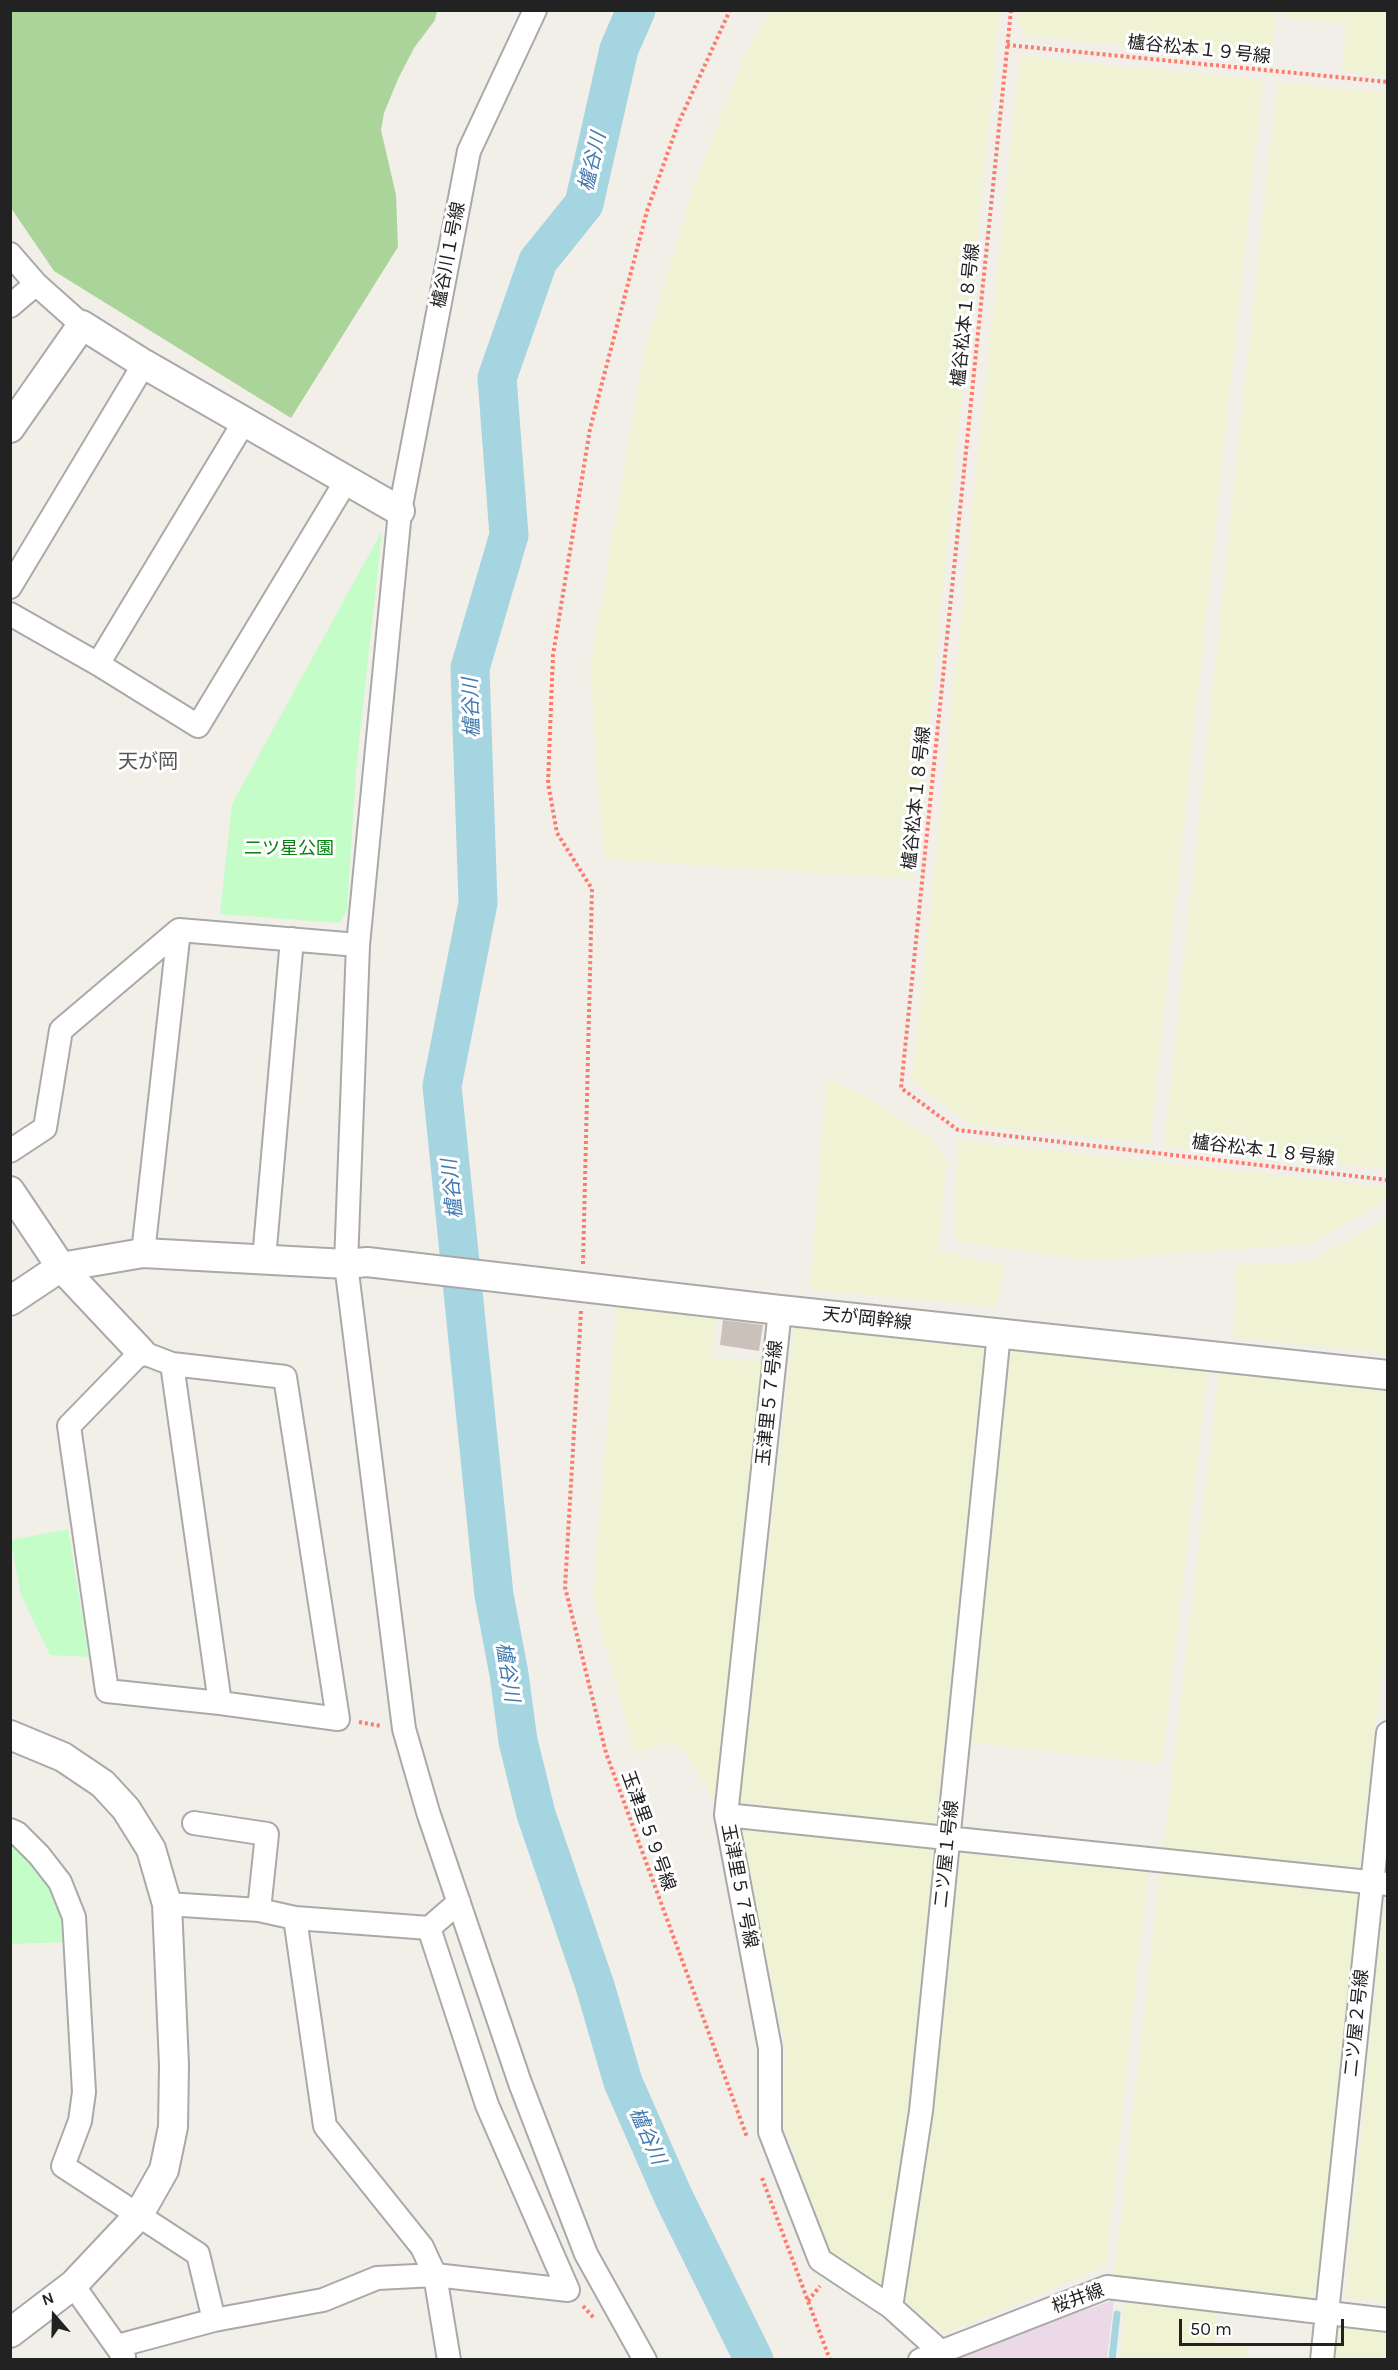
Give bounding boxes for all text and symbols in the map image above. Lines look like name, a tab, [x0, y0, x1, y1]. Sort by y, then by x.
street label: 櫨谷松本１９号線	[1126, 32, 1272, 68]
water label: 櫨谷川	[575, 130, 611, 194]
street label: 櫨谷川１号線	[428, 200, 470, 310]
street label: 櫨谷松本１８号線	[948, 242, 984, 388]
water label: 櫨谷川	[459, 678, 485, 738]
street label: 櫨谷松本１８号線	[899, 725, 935, 871]
district label: 天が岡	[118, 750, 178, 774]
park label: 二ツ星公園	[244, 838, 334, 860]
street label: 櫨谷松本１８号線	[1190, 1132, 1336, 1170]
water label: 櫨谷川	[438, 1158, 468, 1220]
street label: 天が岡幹線	[821, 1304, 913, 1334]
street label: 玉津里５７号線	[753, 1339, 787, 1467]
water label: 櫨谷川	[490, 1640, 524, 1704]
street label: 玉津里５９号線	[616, 1768, 680, 1894]
street label: 二ツ屋１号線	[931, 1799, 963, 1909]
street label: 玉津里５７号線	[716, 1822, 762, 1950]
street label: 二ツ屋２号線	[1341, 1968, 1373, 2078]
water label: 櫨谷川	[624, 2104, 670, 2168]
street label: 桜井線	[1049, 2280, 1107, 2318]
north arrow	[24, 2286, 84, 2346]
text: N	[39, 2288, 56, 2310]
scale bar	[1182, 2307, 1347, 2345]
text: 50 m	[1190, 2318, 1232, 2340]

